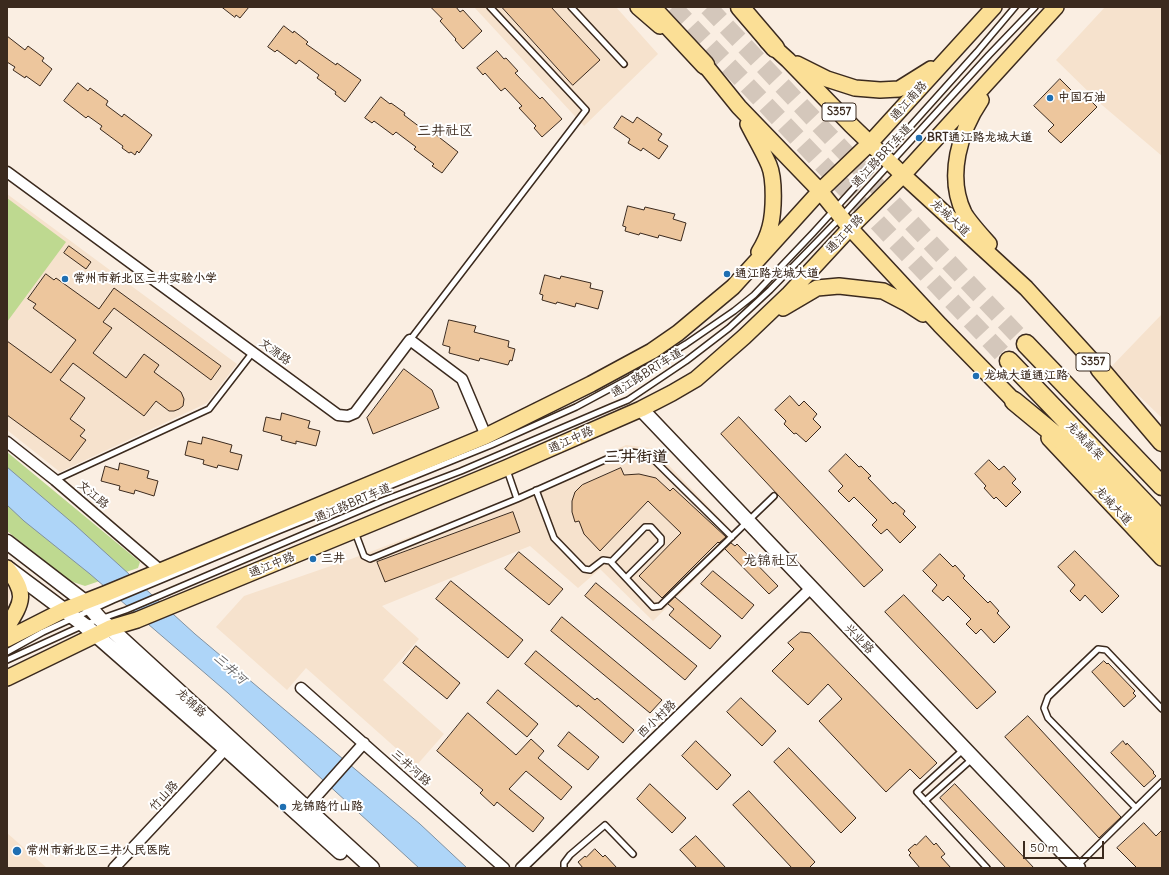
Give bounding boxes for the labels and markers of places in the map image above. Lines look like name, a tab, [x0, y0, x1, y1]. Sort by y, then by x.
place label: 中国石油	[1058, 91, 1106, 105]
marker: 中国石油	[1045, 93, 1055, 103]
place label: BRT通江路龙城大道	[927, 131, 1033, 145]
marker: BRT通江路龙城大道	[914, 133, 924, 143]
place label: 通江路龙城大道	[735, 267, 819, 281]
marker: 通江路龙城大道	[722, 269, 732, 279]
place label: 常州市新北区三井实验小学	[73, 272, 217, 286]
marker: 常州市新北区三井实验小学	[60, 274, 70, 284]
place label: 龙城大道通江路	[984, 369, 1068, 383]
marker: 龙城大道通江路	[971, 371, 981, 381]
place label: 三井	[321, 552, 345, 566]
marker: 三井	[308, 554, 318, 564]
place label: 龙锦路竹山路	[291, 800, 363, 814]
marker: 龙锦路竹山路	[278, 802, 288, 812]
place label: 常州市新北区三井人民医院	[26, 844, 170, 858]
marker: 常州市新北区三井人民医院	[11, 845, 23, 857]

